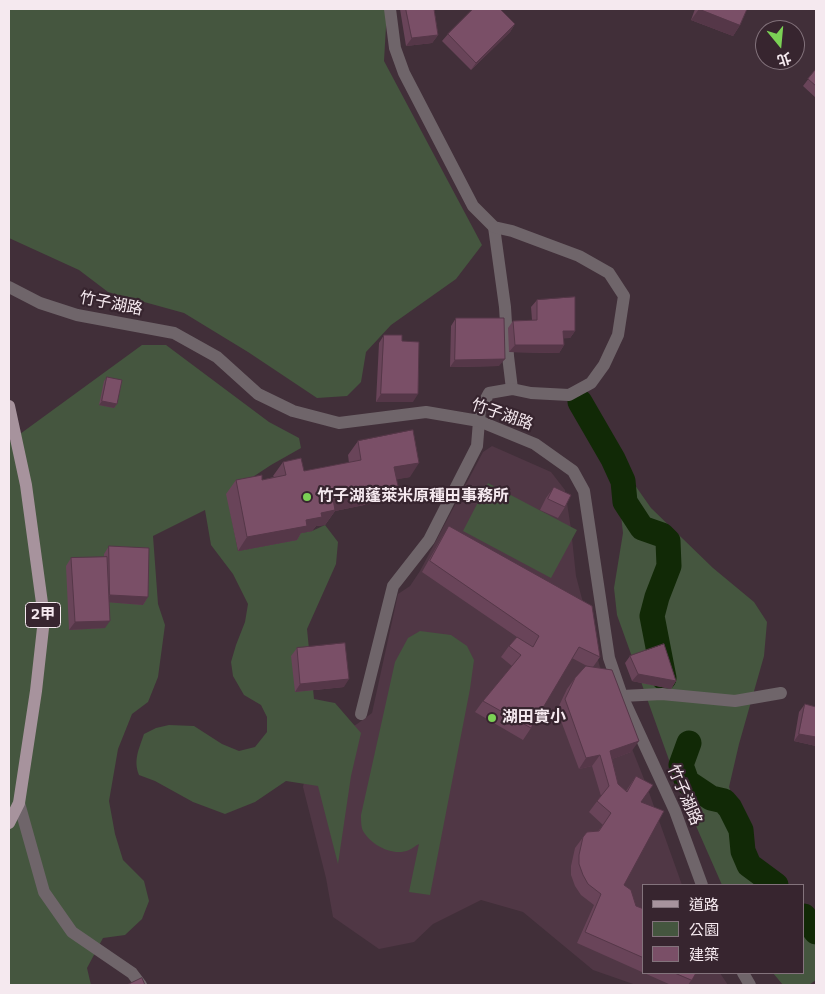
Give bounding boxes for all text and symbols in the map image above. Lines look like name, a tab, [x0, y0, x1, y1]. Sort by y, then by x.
north arrow	[755, 20, 805, 70]
text: 北	[775, 49, 793, 69]
street label: 竹子湖路	[78, 288, 144, 320]
street label: 竹子湖路	[469, 396, 535, 434]
place label: 竹子湖蓬萊米原種田事務所	[317, 487, 509, 507]
marker: 竹子湖蓬萊米原種田事務所	[301, 491, 313, 503]
road number: 2甲	[26, 602, 60, 628]
place label: 湖田實小	[502, 708, 566, 728]
marker: 湖田實小	[486, 712, 498, 724]
street label: 竹子湖路	[663, 762, 705, 828]
legend	[642, 884, 805, 974]
text: 道路	[689, 896, 719, 914]
text: 公園	[689, 921, 719, 939]
text: 建築	[689, 946, 719, 964]

